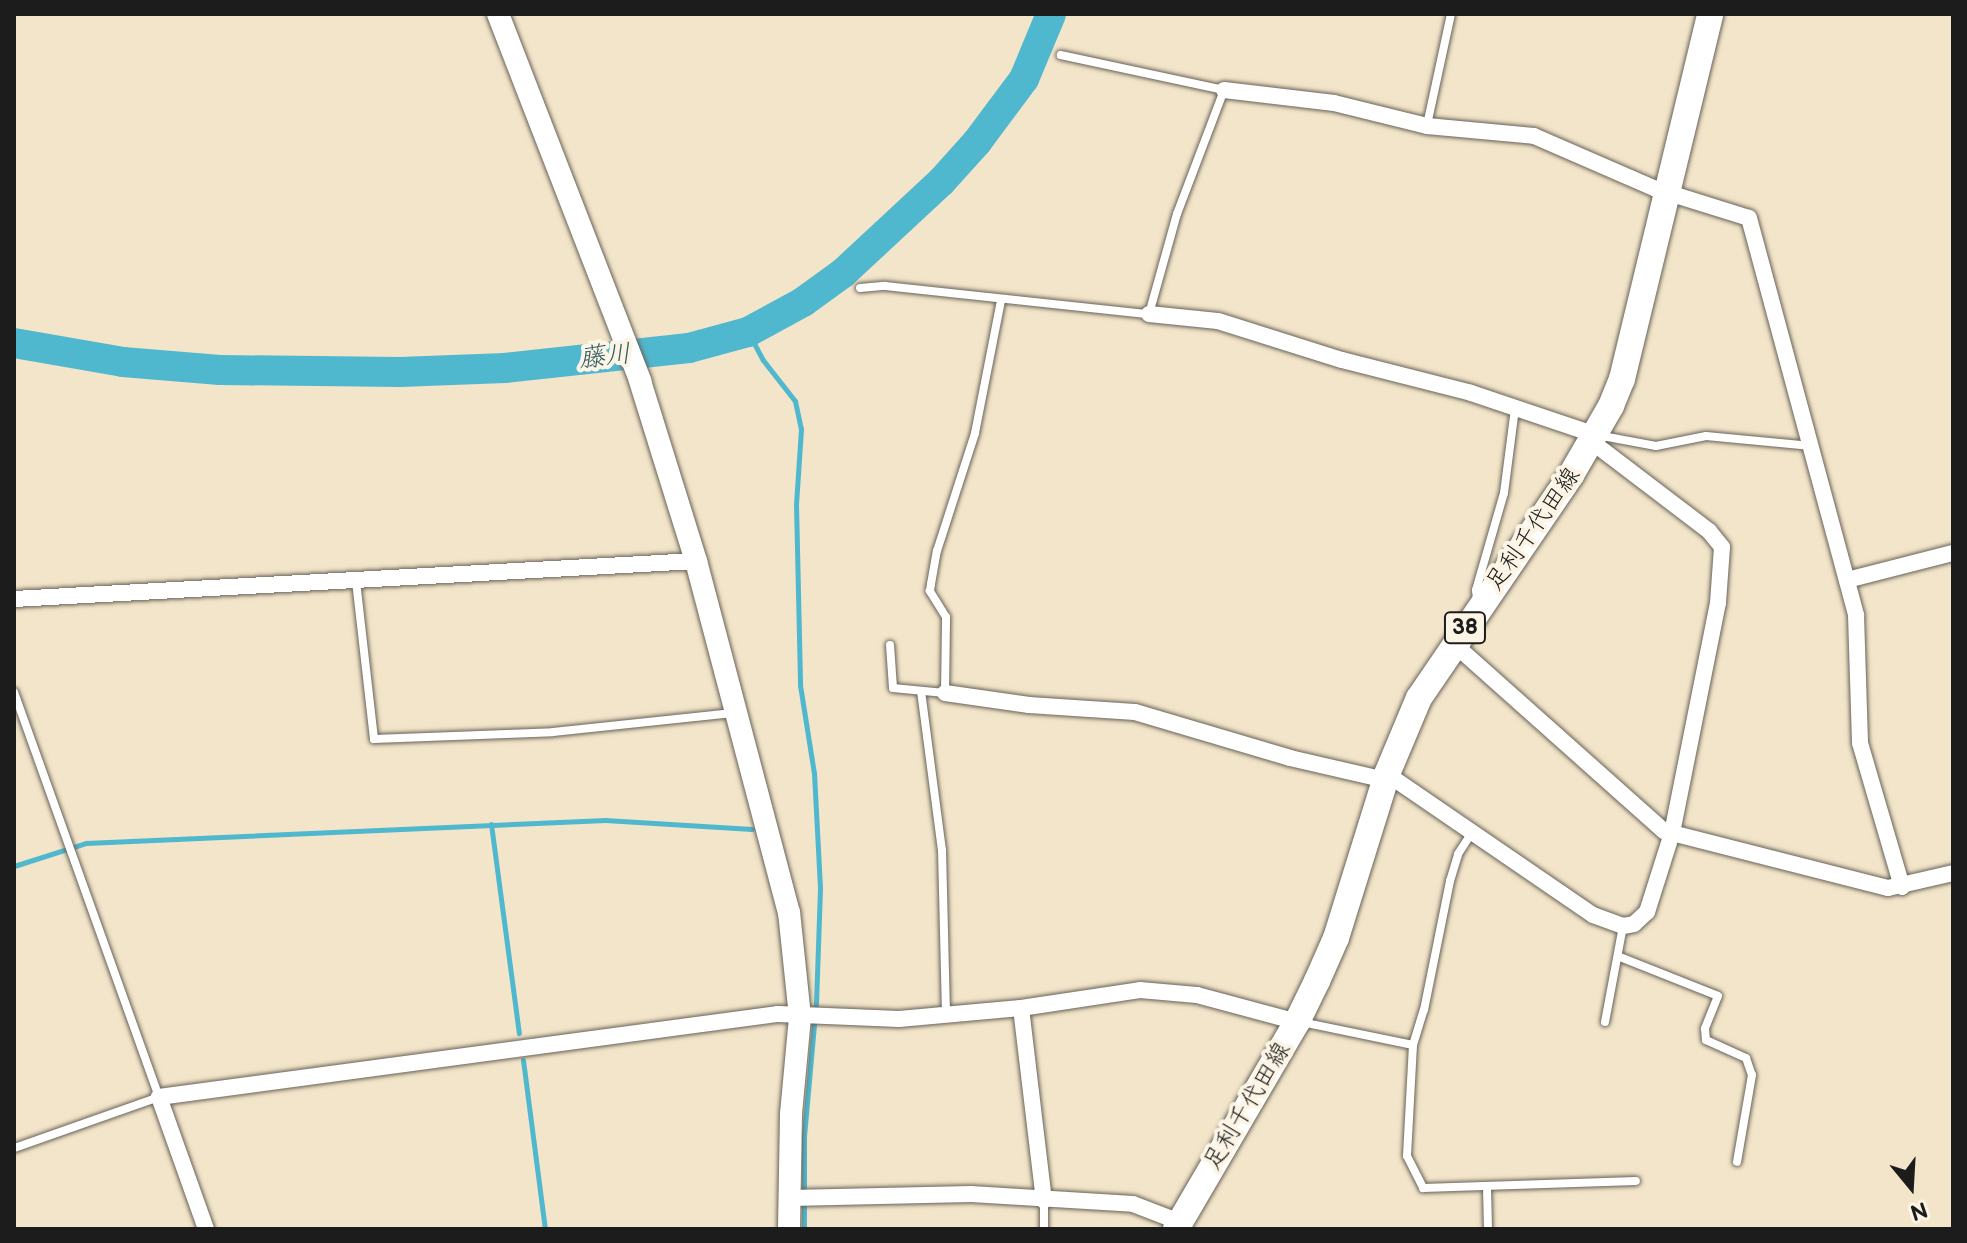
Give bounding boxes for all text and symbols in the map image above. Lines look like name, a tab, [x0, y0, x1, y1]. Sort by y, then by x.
water label: 藤川	[578, 339, 632, 375]
street label: 足利千代田線	[1480, 462, 1586, 596]
road number: 38	[1443, 610, 1487, 646]
street label: 足利千代田線	[1198, 1037, 1296, 1175]
north arrow	[1871, 1147, 1951, 1227]
text: N	[1907, 1195, 1931, 1226]

